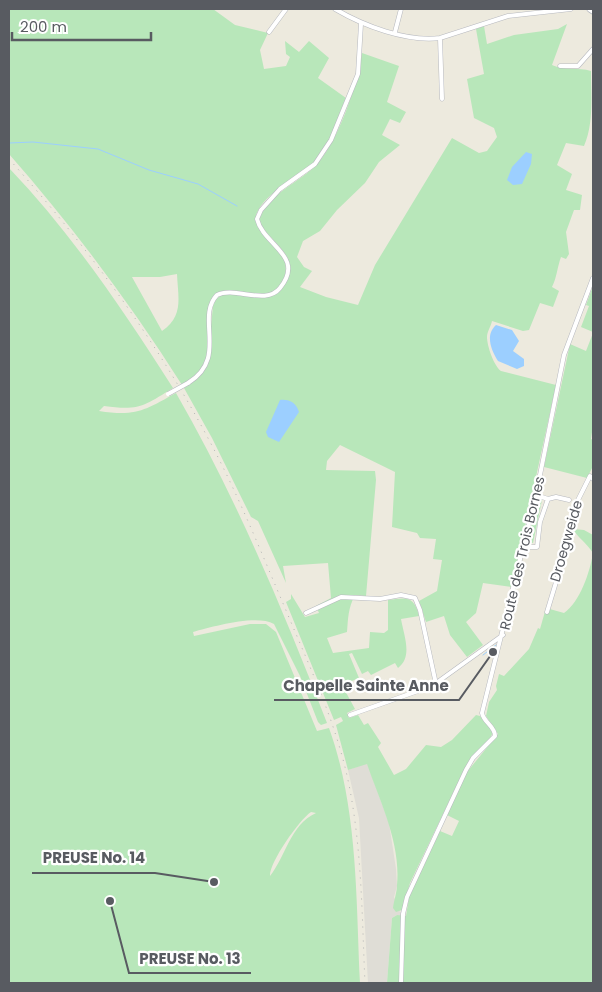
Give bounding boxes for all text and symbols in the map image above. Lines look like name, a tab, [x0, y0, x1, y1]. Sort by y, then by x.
scale bar	[12, 10, 151, 42]
text: 200 m	[20, 16, 67, 37]
street label: Route des Trois Bornes	[495, 474, 549, 632]
street label: Droegweide	[545, 498, 587, 584]
callout: Chapelle Sainte Anne	[274, 670, 459, 700]
text: Chapelle Sainte Anne	[283, 675, 449, 696]
callout: PREUSE No. 14	[32, 843, 155, 873]
text: PREUSE No. 14	[43, 847, 145, 868]
callout: PREUSE No. 13	[129, 943, 251, 973]
text: PREUSE No. 13	[139, 948, 241, 969]

